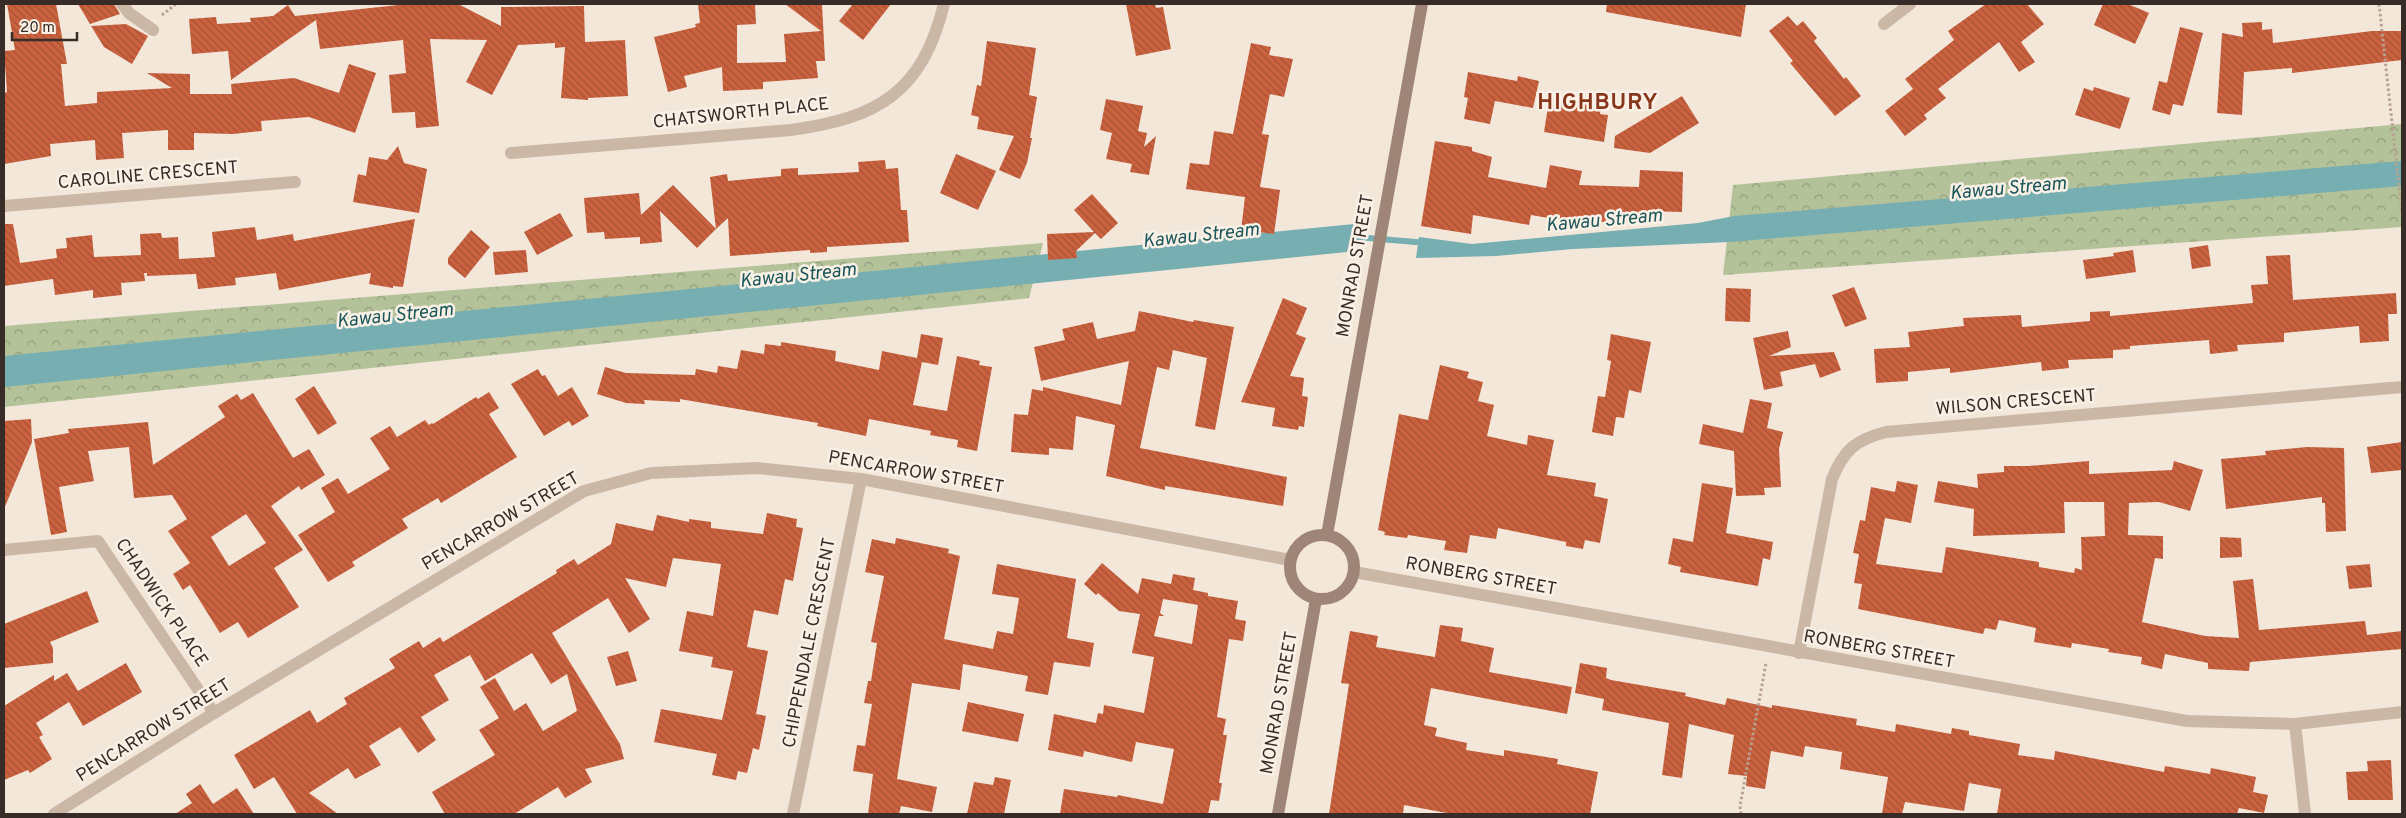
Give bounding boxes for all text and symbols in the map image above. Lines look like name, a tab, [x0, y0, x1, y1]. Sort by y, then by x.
scale bar	[12, 10, 78, 42]
text: 20 m	[20, 19, 55, 38]
district label: HIGHBURY	[1537, 90, 1659, 117]
street label: CHATSWORTH PLACE	[652, 93, 830, 135]
street label: CAROLINE CRESCENT	[57, 157, 239, 195]
water label: Kawau Stream	[1949, 172, 2068, 206]
street label: MONRAD STREET	[1332, 193, 1380, 339]
water label: Kawau Stream	[1545, 204, 1664, 238]
water label: Kawau Stream	[1142, 218, 1261, 254]
water label: Kawau Stream	[739, 258, 858, 294]
water label: Kawau Stream	[336, 298, 455, 334]
street label: WILSON CRESCENT	[1935, 385, 2097, 421]
street label: PENCARROW STREET	[826, 446, 1006, 500]
street label: PENCARROW STREET	[418, 467, 584, 577]
street label: CHADWICK PLACE	[109, 534, 213, 672]
street label: CHIPPENDALE CRESCENT	[778, 536, 842, 750]
street label: RONBERG STREET	[1404, 552, 1558, 602]
street label: RONBERG STREET	[1802, 625, 1956, 675]
street label: MONRAD STREET	[1256, 630, 1304, 776]
street label: PENCARROW STREET	[72, 674, 236, 788]

